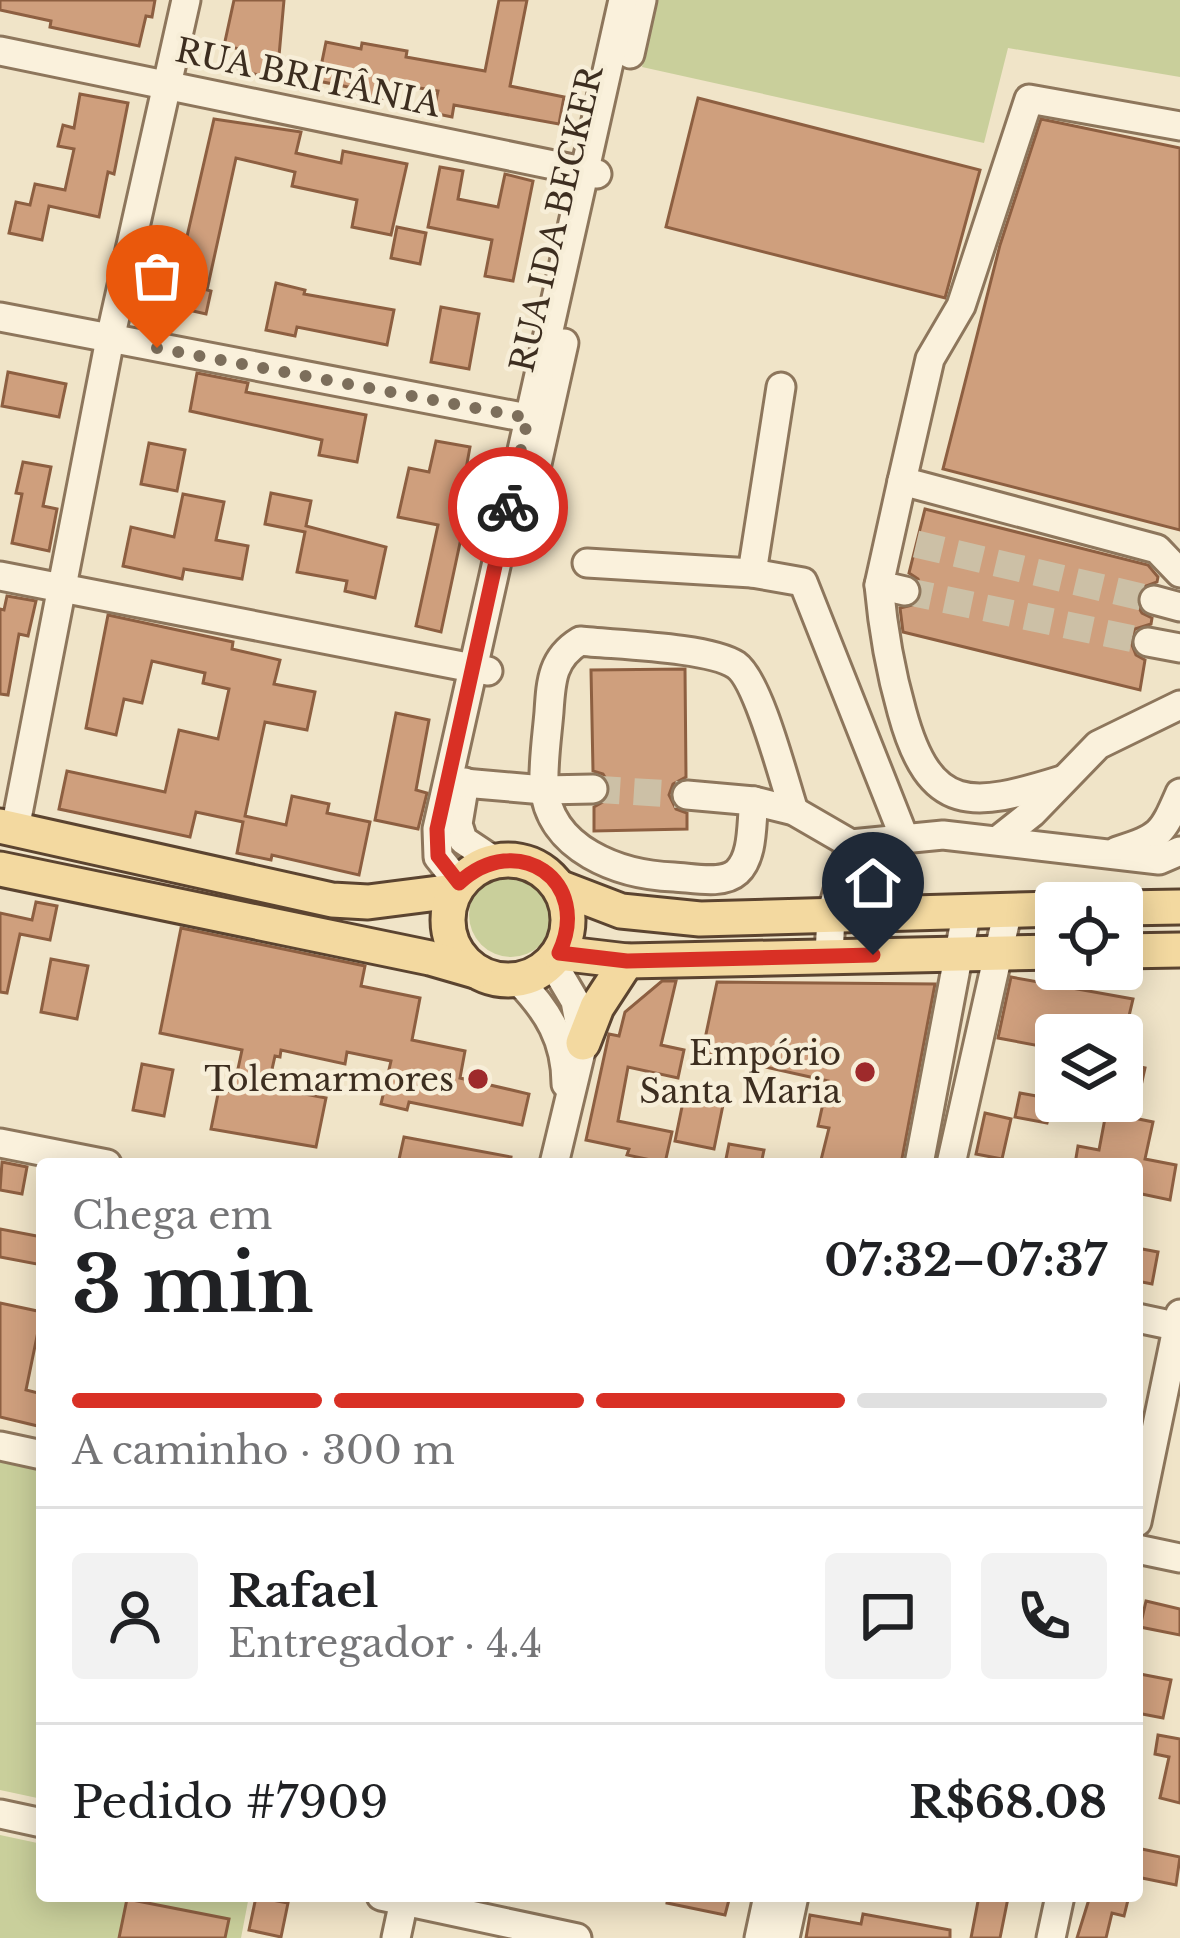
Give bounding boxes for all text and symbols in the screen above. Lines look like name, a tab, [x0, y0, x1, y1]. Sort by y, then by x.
street label: RUA BRITÂNIA	[172, 28, 445, 126]
street label: RUA IDA BECKER	[501, 61, 612, 376]
pin	[106, 225, 208, 348]
icon: bag	[124, 243, 190, 309]
courier	[448, 447, 568, 567]
icon: bike	[475, 474, 541, 540]
pin	[822, 832, 924, 955]
icon: home	[840, 850, 906, 916]
map controls	[1035, 882, 1143, 1122]
button: locate	[1035, 882, 1143, 990]
button: layers	[1035, 1014, 1143, 1122]
place label: Empório Santa Maria	[639, 1033, 842, 1112]
place label: Tolemarmores	[204, 1059, 454, 1100]
marker: Empório Santa Maria	[852, 1059, 878, 1085]
marker: Tolemarmores	[465, 1066, 491, 1092]
text: Chega em	[72, 1191, 272, 1240]
text: 07:32–07:37	[824, 1232, 1107, 1288]
text: 3 min	[72, 1236, 314, 1333]
text: A caminho · 300 m	[72, 1426, 455, 1475]
button: person	[72, 1553, 198, 1679]
button: chat	[825, 1553, 951, 1679]
button: phone	[981, 1553, 1107, 1679]
text: Rafael	[228, 1563, 379, 1619]
text: Entregador · 4.4	[228, 1619, 542, 1668]
text: Pedido #7909	[72, 1774, 388, 1830]
text: R$68.08	[909, 1774, 1107, 1830]

